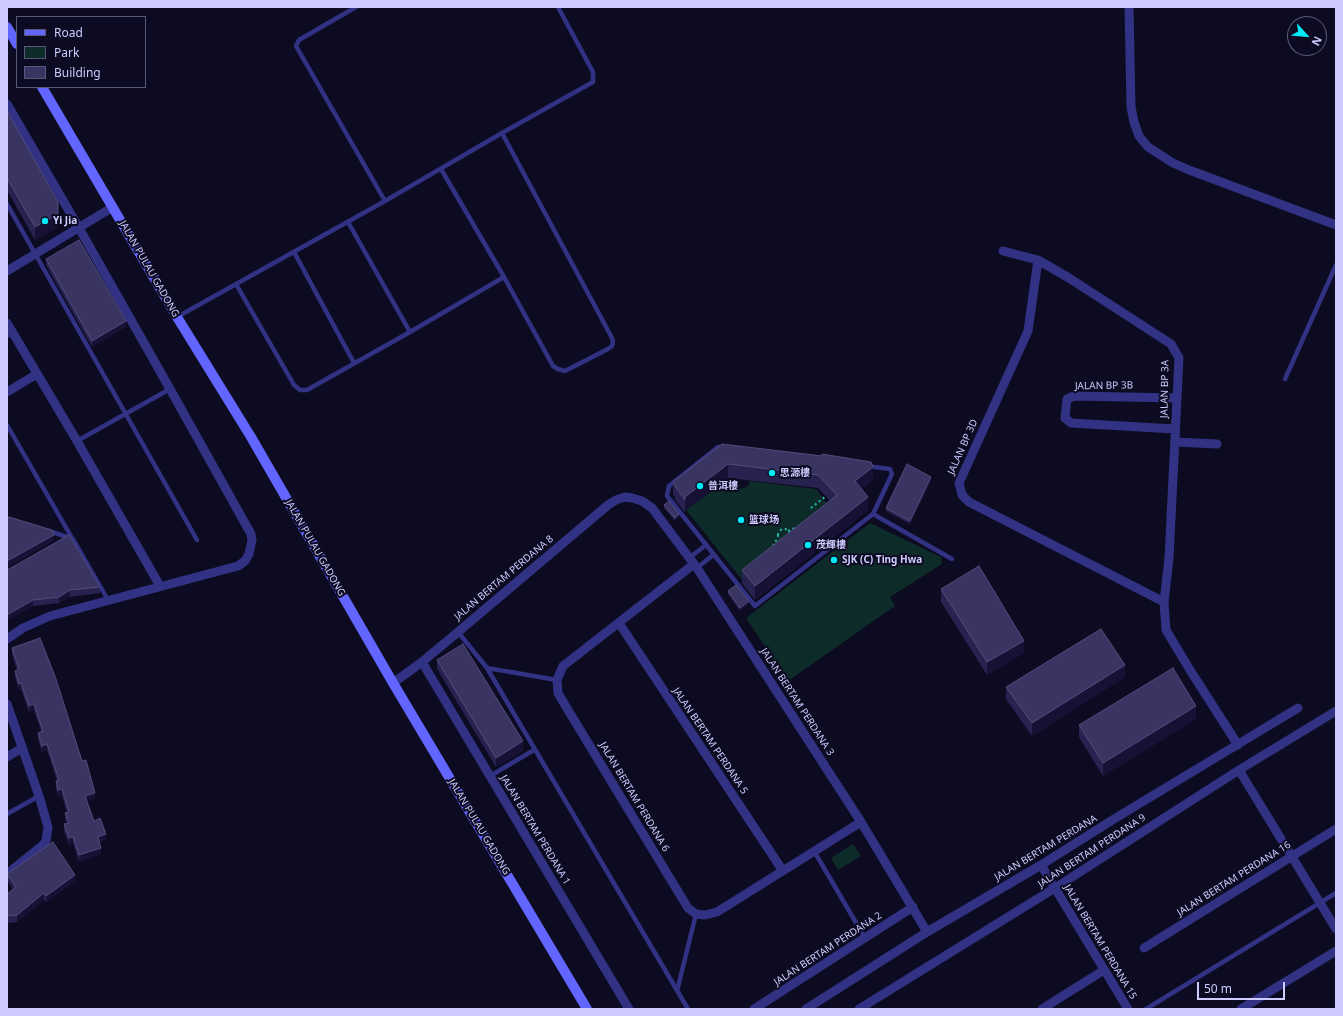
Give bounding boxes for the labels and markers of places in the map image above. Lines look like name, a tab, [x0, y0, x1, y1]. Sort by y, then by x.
place label: Yi Jia	[53, 215, 77, 227]
marker: Yi Jia	[40, 216, 50, 226]
place label: 思源樓	[780, 467, 810, 479]
marker: 思源樓	[767, 468, 777, 478]
place label: 普洱樓	[708, 480, 738, 492]
marker: 普洱樓	[695, 481, 705, 491]
place label: 篮球场	[749, 514, 779, 526]
marker: 篮球场	[736, 515, 746, 525]
place label: 茂輝樓	[816, 539, 846, 551]
marker: 茂輝樓	[803, 540, 813, 550]
place label: SJK (C) Ting Hwa	[842, 554, 922, 566]
marker: SJK (C) Ting Hwa	[829, 555, 839, 565]

